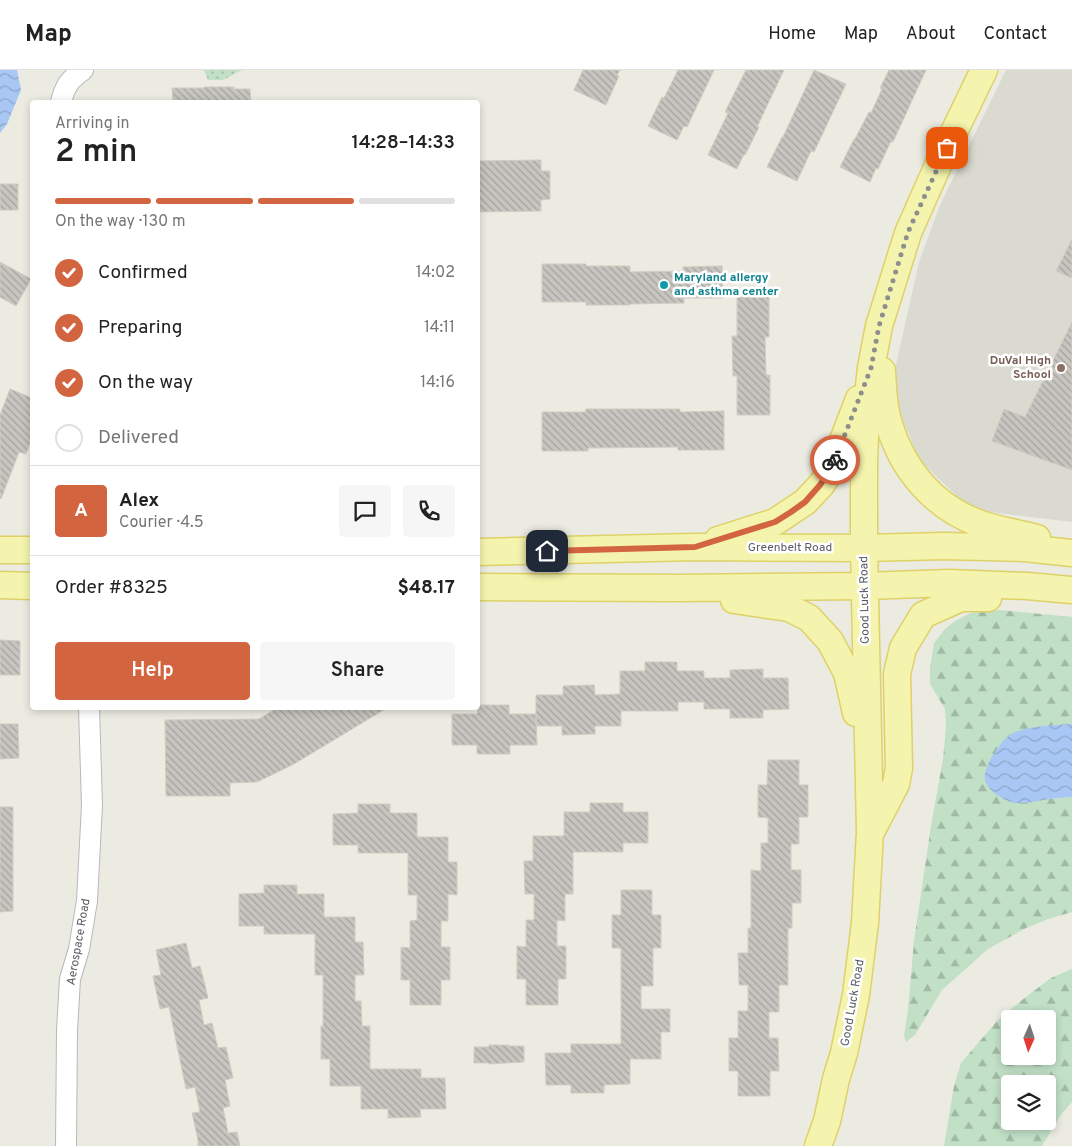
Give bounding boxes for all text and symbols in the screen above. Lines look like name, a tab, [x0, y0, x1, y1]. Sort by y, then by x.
text: Map	[25, 20, 72, 50]
text: Home	[768, 23, 816, 46]
text: Map	[844, 23, 878, 46]
text: About	[906, 23, 955, 46]
text: Contact	[983, 23, 1047, 46]
text: Arriving in	[55, 114, 130, 134]
pin	[926, 127, 968, 169]
text: 14:28–14:33	[351, 131, 455, 155]
text: 2 min	[55, 133, 137, 173]
icon: bag	[933, 134, 961, 162]
text: On the way · 130 m	[55, 212, 186, 232]
icon: check	[55, 259, 83, 287]
text: Confirmed	[98, 261, 188, 285]
text: 14:02	[416, 263, 455, 283]
place label: Maryland allergy and asthma center	[674, 270, 779, 300]
marker: Maryland allergy and asthma center	[658, 279, 670, 291]
icon: check	[55, 314, 83, 342]
text: Preparing	[98, 316, 182, 340]
text: 14:11	[424, 318, 455, 338]
place label: DuVal High School	[990, 353, 1051, 383]
marker: DuVal High School	[1055, 362, 1067, 374]
icon: check	[55, 369, 83, 397]
text: On the way	[98, 371, 193, 395]
text: 14:16	[420, 373, 455, 393]
text: Delivered	[98, 426, 179, 450]
courier	[810, 435, 860, 485]
icon: bike	[821, 446, 849, 474]
button: chat	[339, 485, 391, 537]
button: phone	[403, 485, 455, 537]
text: Alex	[119, 489, 159, 513]
text: A	[74, 499, 88, 523]
text: Courier · 4.5	[119, 513, 204, 533]
pin	[526, 530, 568, 572]
icon: home	[533, 537, 561, 565]
street label: Greenbelt Road	[748, 540, 832, 556]
street label: Good Luck Road	[856, 556, 874, 644]
text: Order #8325	[55, 576, 168, 600]
text: $48.17	[397, 576, 455, 600]
button: Help	[55, 642, 250, 700]
button: Share	[260, 642, 455, 700]
street label: Aerospace Road	[64, 897, 94, 987]
street label: Good Luck Road	[837, 958, 869, 1048]
north arrow	[1001, 1010, 1056, 1065]
map controls	[1001, 1010, 1056, 1130]
button: layers	[1001, 1075, 1056, 1130]

